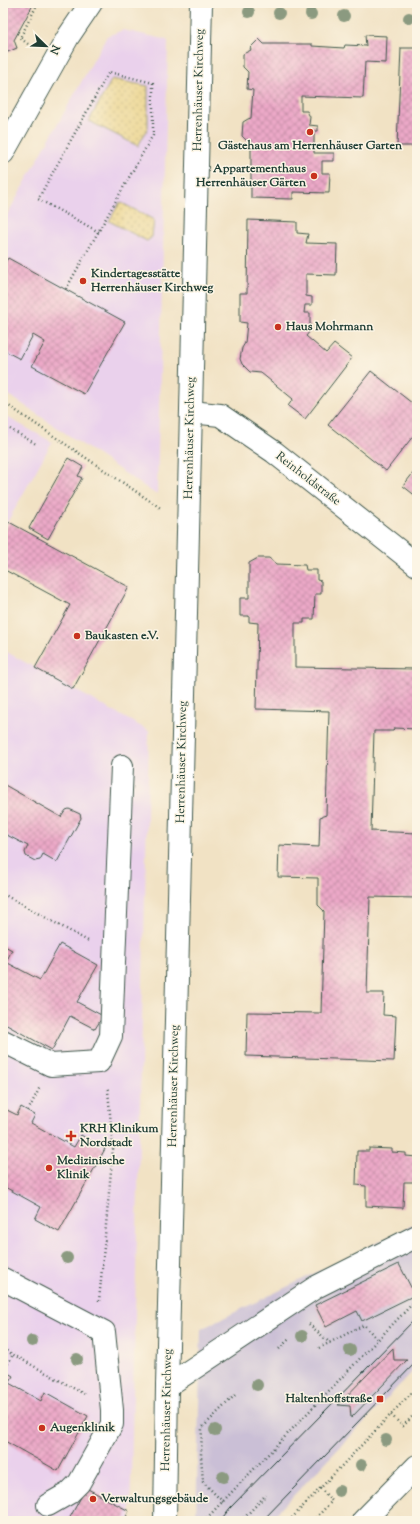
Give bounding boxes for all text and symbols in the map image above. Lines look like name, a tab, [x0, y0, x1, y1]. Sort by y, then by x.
north arrow	[26, 26, 66, 66]
street label: Herrenhäuser Kirchweg	[189, 29, 209, 151]
text: N	[45, 41, 64, 57]
marker: Gästehaus am Herrenhäuser Garten	[305, 127, 315, 137]
place label: Gästehaus am Herrenhäuser Garten	[218, 137, 403, 155]
place label: Appartementhaus Herrenhäuser Gärten	[195, 160, 307, 192]
marker: Appartementhaus Herrenhäuser Gärten	[309, 171, 319, 181]
place label: Kindertagesstätte Herrenhäuser Kirchweg	[90, 265, 213, 297]
marker: Kindertagesstätte Herrenhäuser Kirchweg	[78, 276, 88, 286]
place label: Haus Mohrmann	[285, 318, 374, 336]
marker: Haus Mohrmann	[273, 322, 283, 332]
street label: Herrenhäuser Kirchweg	[180, 377, 200, 499]
street label: Reinholdstraße	[271, 448, 345, 511]
place label: Baukasten e.V.	[84, 627, 159, 645]
marker: Baukasten e.V.	[72, 631, 82, 641]
street label: Herrenhäuser Kirchweg	[172, 701, 192, 823]
street label: Herrenhäuser Kirchweg	[164, 1025, 184, 1147]
place label: KRH Klinikum Nordstadt	[79, 1120, 159, 1152]
marker: KRH Klinikum Nordstadt	[65, 1130, 77, 1142]
place label: Medizinische Klinik	[56, 1152, 125, 1184]
marker: Medizinische Klinik	[44, 1163, 54, 1173]
street label: Herrenhäuser Kirchweg	[157, 1349, 177, 1471]
place label: Haltenhoffstraße	[284, 1390, 372, 1408]
marker: Haltenhoffstraße	[375, 1394, 385, 1404]
place label: Augenklinik	[49, 1419, 116, 1437]
marker: Augenklinik	[37, 1423, 47, 1433]
place label: Verwaltungsgebäude	[100, 1490, 209, 1508]
marker: Verwaltungsgebäude	[88, 1494, 98, 1504]

